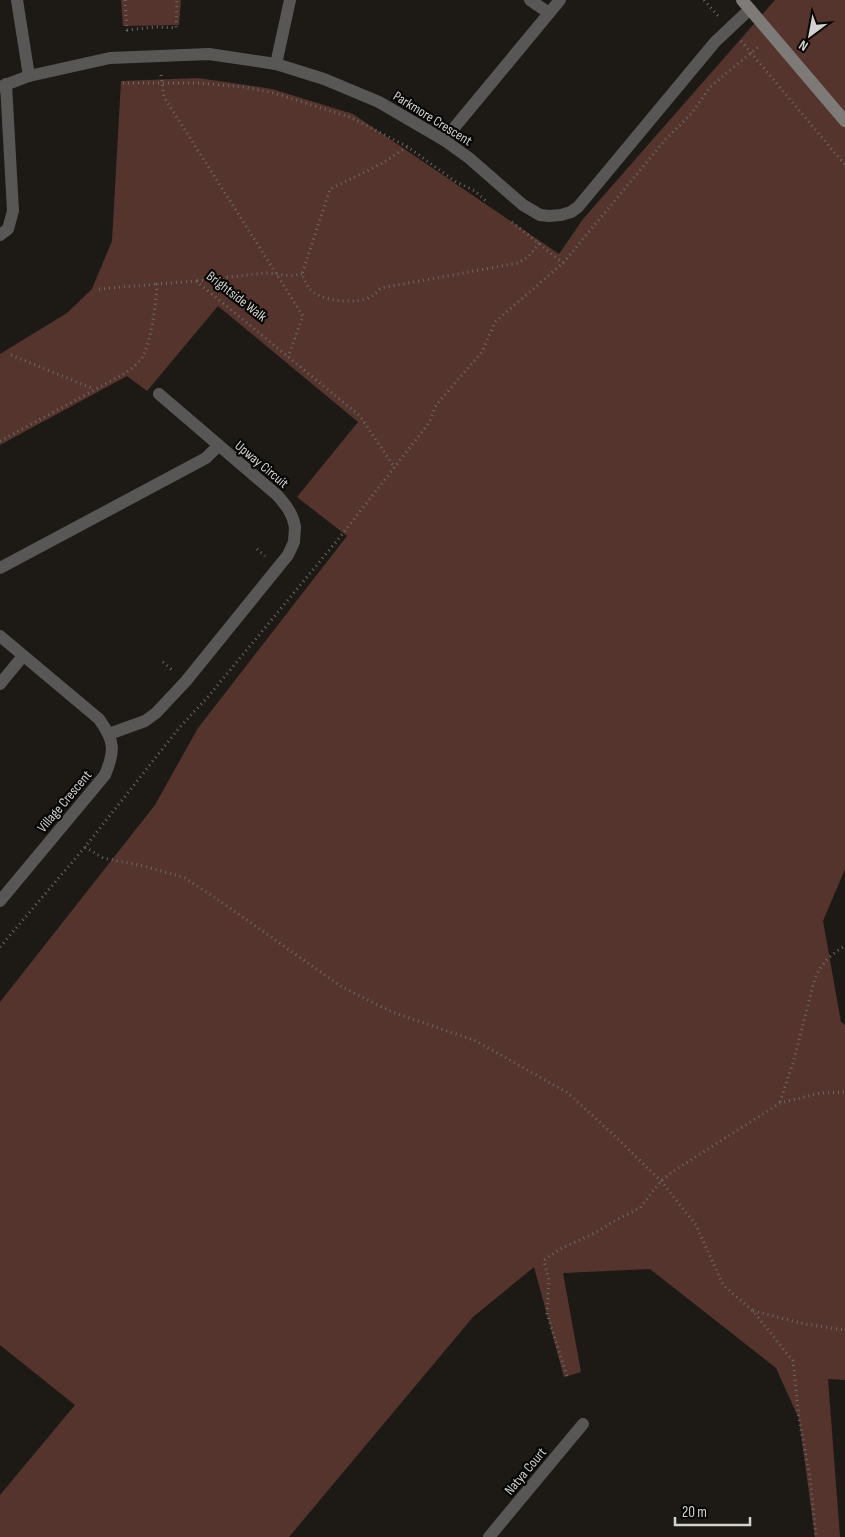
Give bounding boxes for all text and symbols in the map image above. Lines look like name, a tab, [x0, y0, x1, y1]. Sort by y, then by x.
north arrow	[785, 10, 835, 60]
text: N	[796, 36, 811, 55]
street label: Parkmore Crescent	[390, 87, 475, 149]
street label: Brightside Walk	[203, 267, 271, 326]
street label: Upway Circuit	[231, 437, 292, 492]
street label: Village Crescent	[34, 767, 95, 836]
street label: Natya Court	[501, 1444, 550, 1498]
scale bar	[675, 1494, 750, 1526]
text: 20 m	[682, 1503, 707, 1522]

